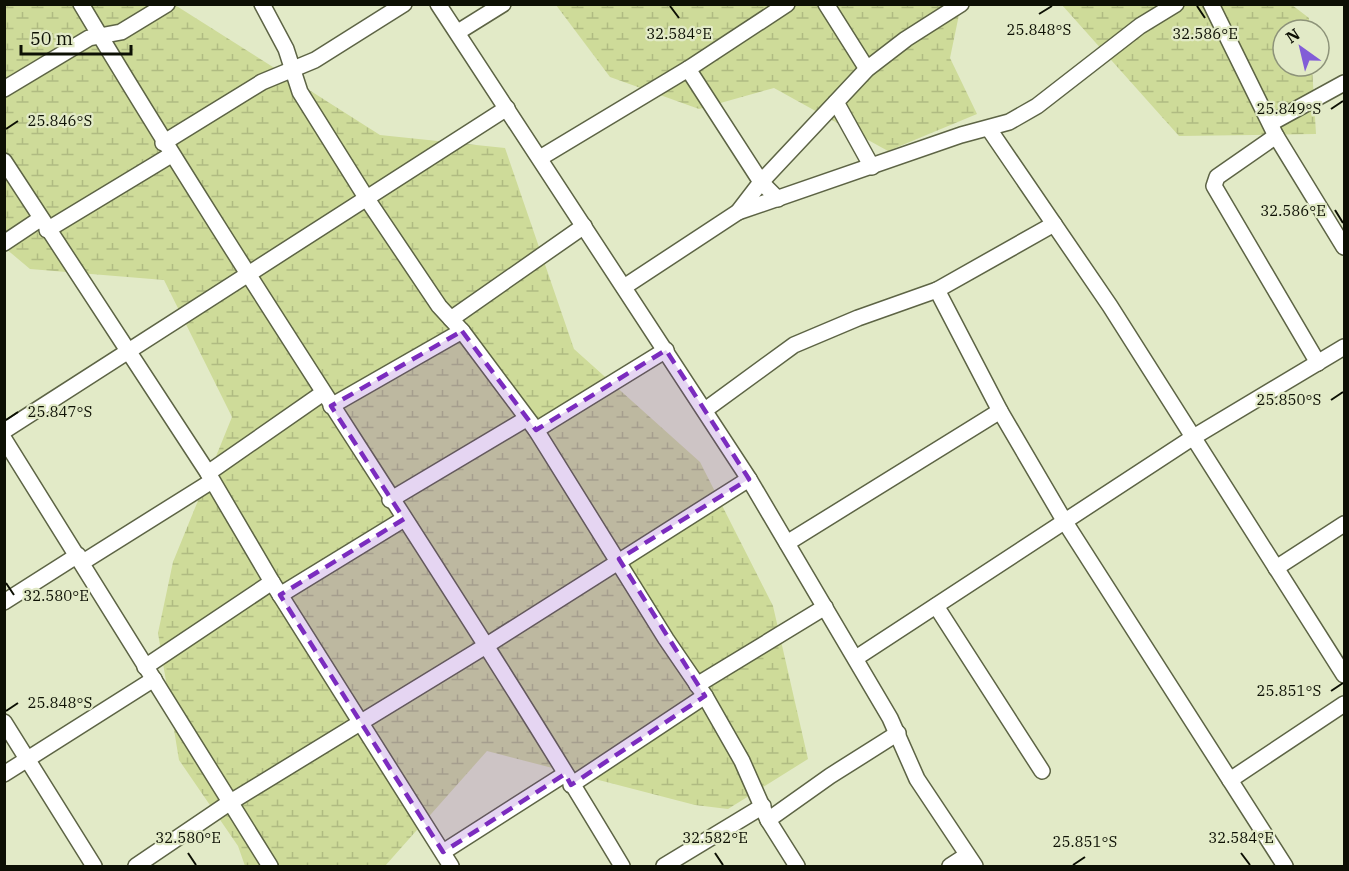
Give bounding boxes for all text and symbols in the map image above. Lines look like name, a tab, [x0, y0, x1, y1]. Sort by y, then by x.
scale bar	[21, 18, 130, 56]
north arrow	[1271, 18, 1331, 78]
text: 25.848°S	[1007, 20, 1071, 39]
text: 32.584°E	[646, 24, 712, 43]
text: 32.586°E	[1172, 24, 1238, 43]
text: N	[1282, 24, 1303, 47]
text: 50 m	[30, 27, 73, 50]
text: 25.849°S	[1257, 99, 1321, 118]
text: 25.846°S	[28, 111, 92, 130]
text: 32.586°E	[1260, 201, 1326, 220]
text: 25.850°S	[1257, 390, 1321, 409]
text: 25.847°S	[28, 402, 92, 421]
text: 32.580°E	[23, 586, 89, 605]
text: 25.851°S	[1257, 681, 1321, 700]
text: 25.848°S	[28, 693, 92, 712]
text: 32.580°E	[155, 828, 221, 847]
text: 32.582°E	[682, 828, 748, 847]
text: 32.584°E	[1208, 828, 1274, 847]
text: 25.851°S	[1053, 832, 1117, 851]

